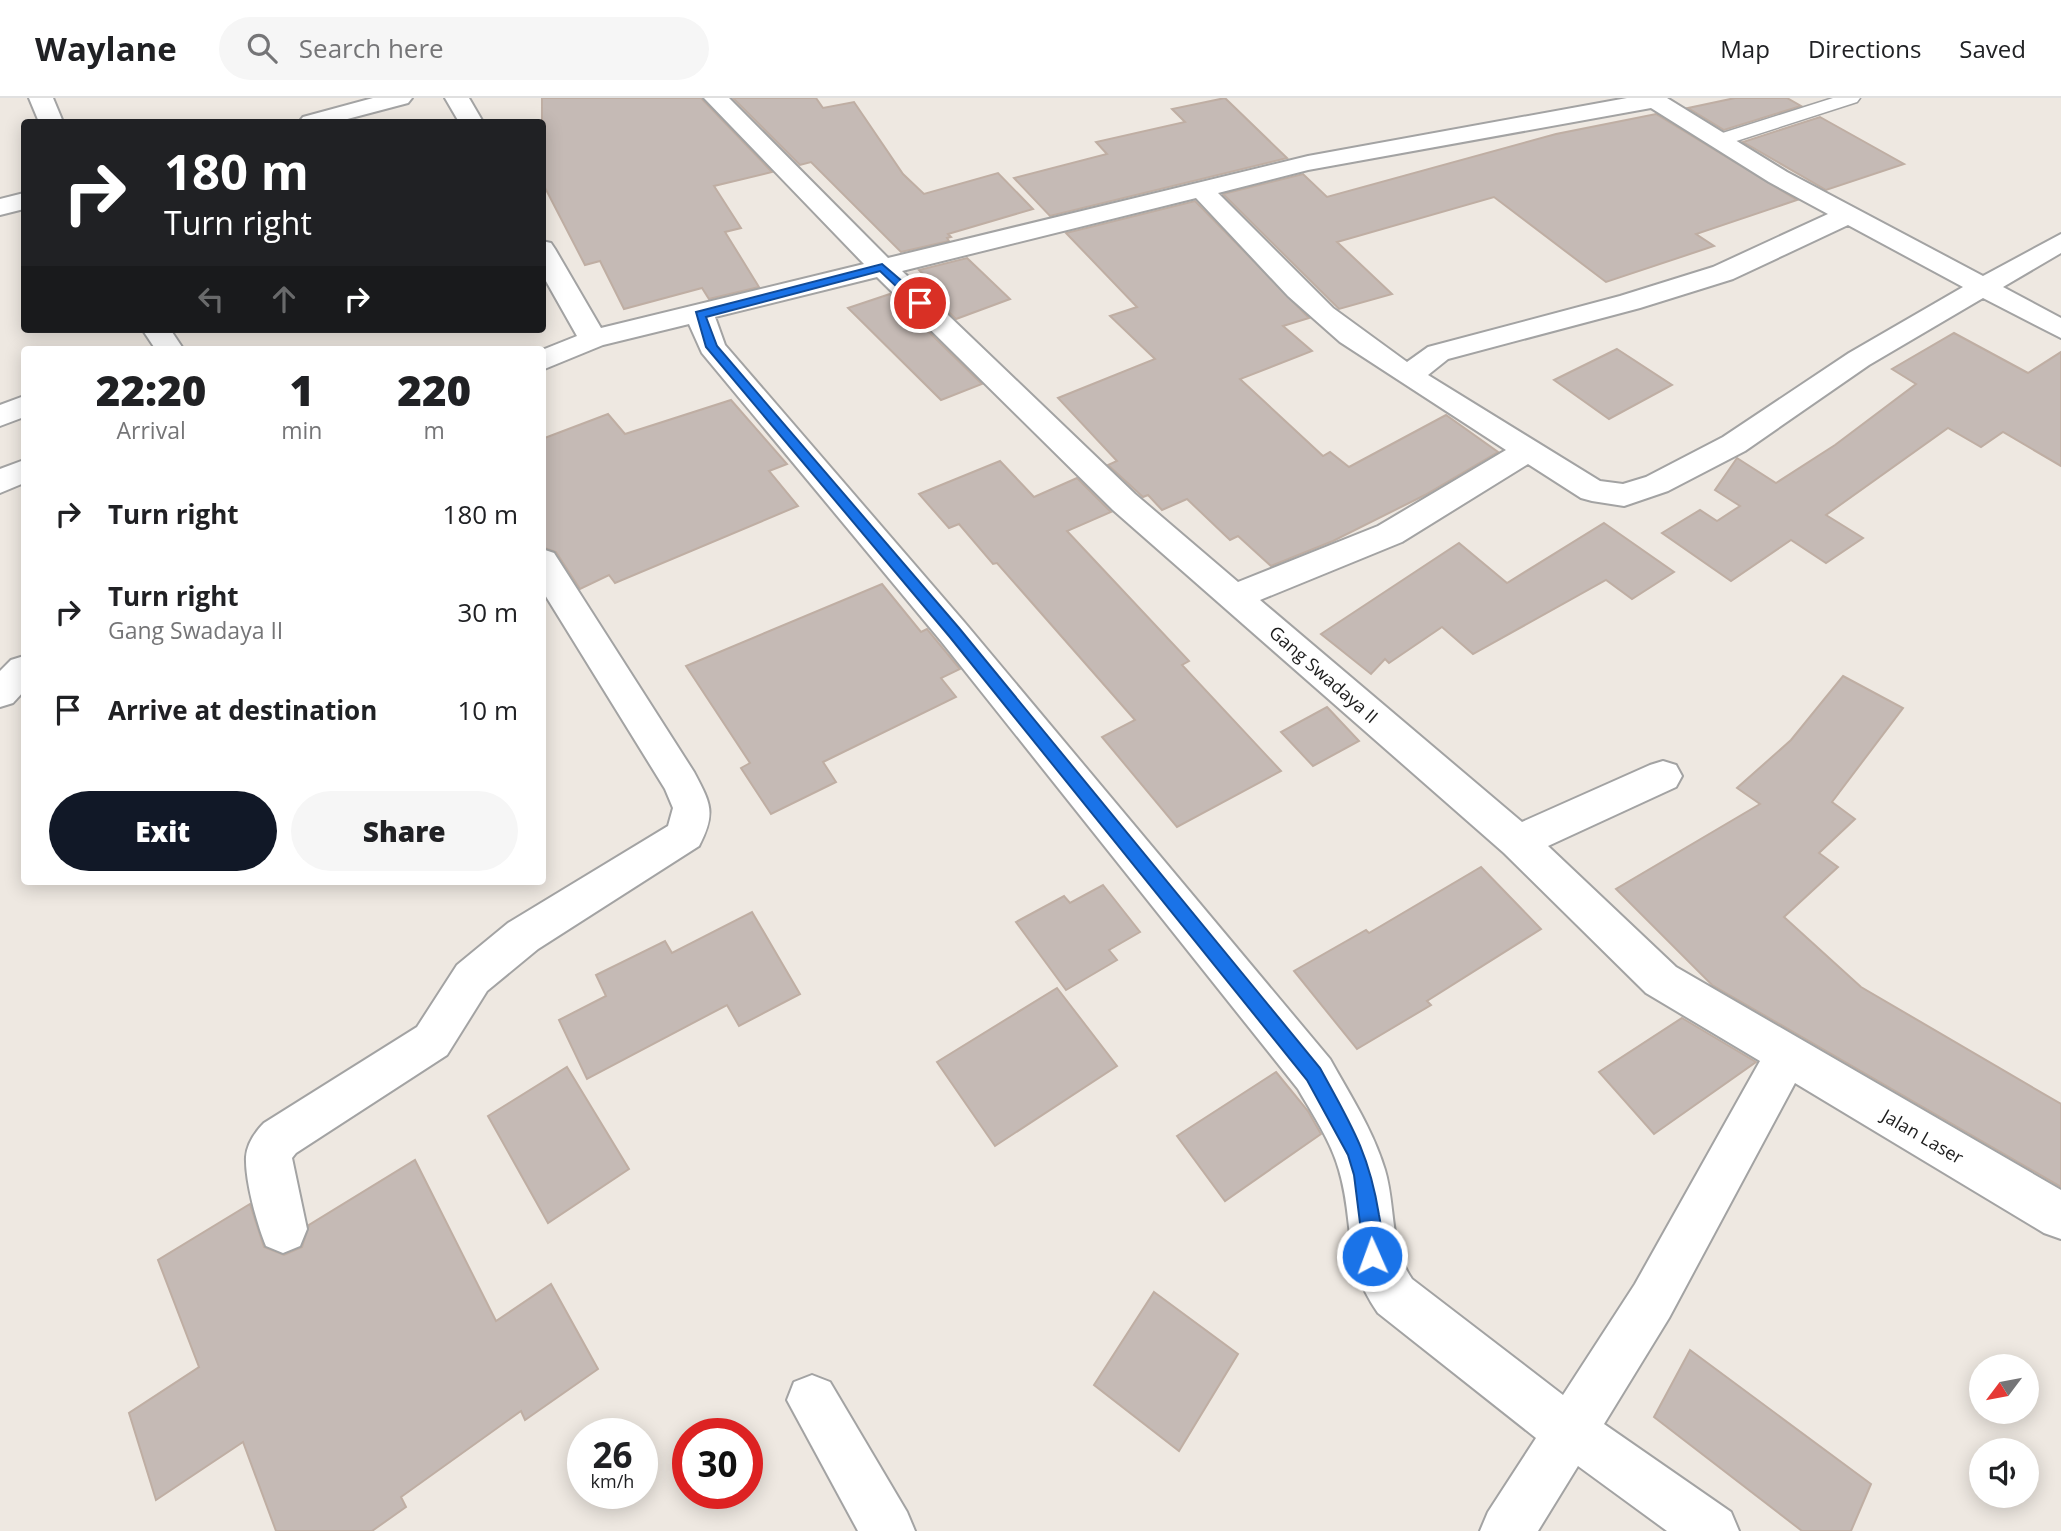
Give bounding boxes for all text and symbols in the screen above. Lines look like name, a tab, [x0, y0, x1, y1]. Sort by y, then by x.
search box	[219, 17, 709, 80]
text: Waylane	[35, 26, 177, 71]
icon: search	[243, 29, 281, 67]
text: Search here	[299, 30, 444, 66]
text: Map	[1720, 32, 1770, 65]
text: Directions	[1808, 32, 1921, 65]
text: Saved	[1959, 32, 2026, 65]
text: 180 m	[164, 138, 309, 204]
icon: right	[49, 147, 140, 238]
text: Turn right	[164, 201, 312, 244]
pin	[890, 273, 950, 333]
icon: left	[192, 280, 230, 318]
icon: ahead	[265, 280, 303, 318]
icon: right	[338, 280, 376, 318]
icon: arrive	[901, 284, 939, 322]
text: 22:20	[96, 361, 206, 418]
text: 1	[290, 361, 314, 418]
text: 220	[397, 361, 471, 418]
text: Arrival	[117, 414, 186, 446]
text: min	[281, 414, 322, 446]
text: m	[424, 414, 445, 446]
icon: right	[49, 495, 87, 533]
text: Turn right	[108, 496, 239, 532]
text: 180 m	[443, 496, 518, 532]
text: Turn right	[108, 578, 239, 614]
icon: right	[49, 593, 87, 631]
text: 30 m	[457, 594, 518, 630]
text: Gang Swadaya II	[108, 614, 283, 646]
street label: Gang Swadaya II	[1264, 620, 1384, 728]
icon: arrive	[49, 691, 87, 729]
text: Arrive at destination	[108, 692, 377, 728]
text: 10 m	[457, 692, 518, 728]
button: Exit	[49, 791, 277, 871]
button: Share	[291, 791, 518, 871]
street label: Jalan Laser	[1876, 1102, 1969, 1169]
position arrow	[1335, 1219, 1409, 1293]
north arrow	[1969, 1354, 2039, 1424]
map controls	[1969, 1354, 2039, 1508]
speed limit sign: 30	[672, 1418, 763, 1509]
text: 26	[592, 1431, 633, 1478]
button: sound	[1969, 1438, 2039, 1508]
text: km/h	[591, 1469, 634, 1493]

